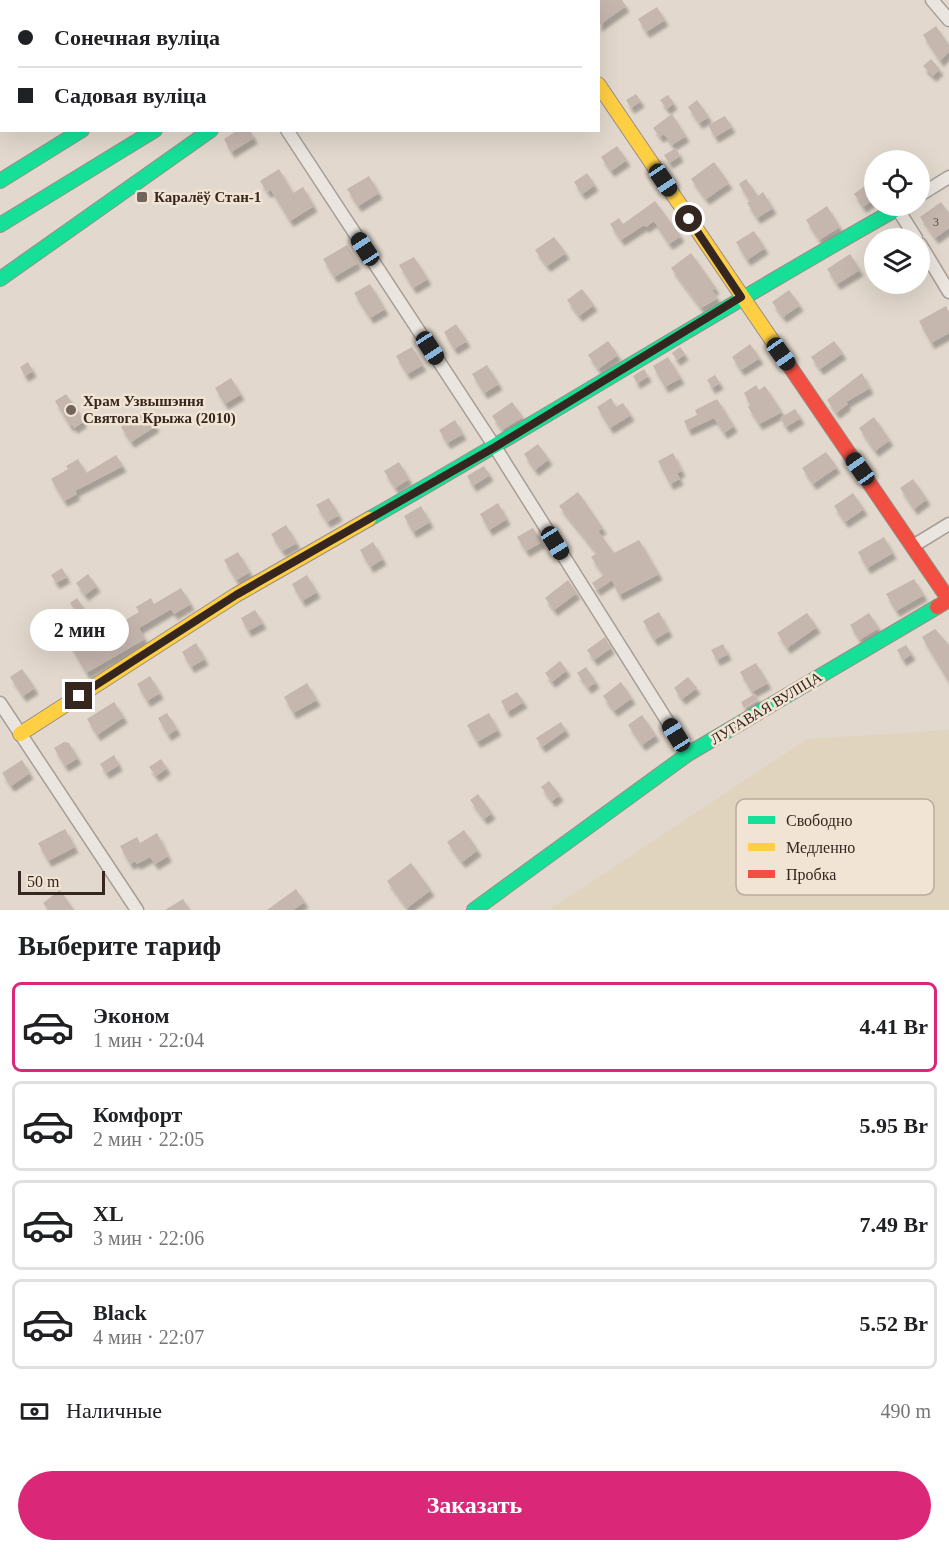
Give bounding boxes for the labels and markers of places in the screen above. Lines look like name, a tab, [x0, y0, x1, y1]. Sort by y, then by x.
place label: Каралёў Стан-1	[154, 189, 261, 205]
marker: Каралёў Стан-1	[135, 190, 149, 204]
place label: Храм Узвышэння Святога Крыжа (2010)	[83, 393, 236, 427]
marker: Храм Узвышэння Святога Крыжа (2010)	[64, 403, 78, 417]

